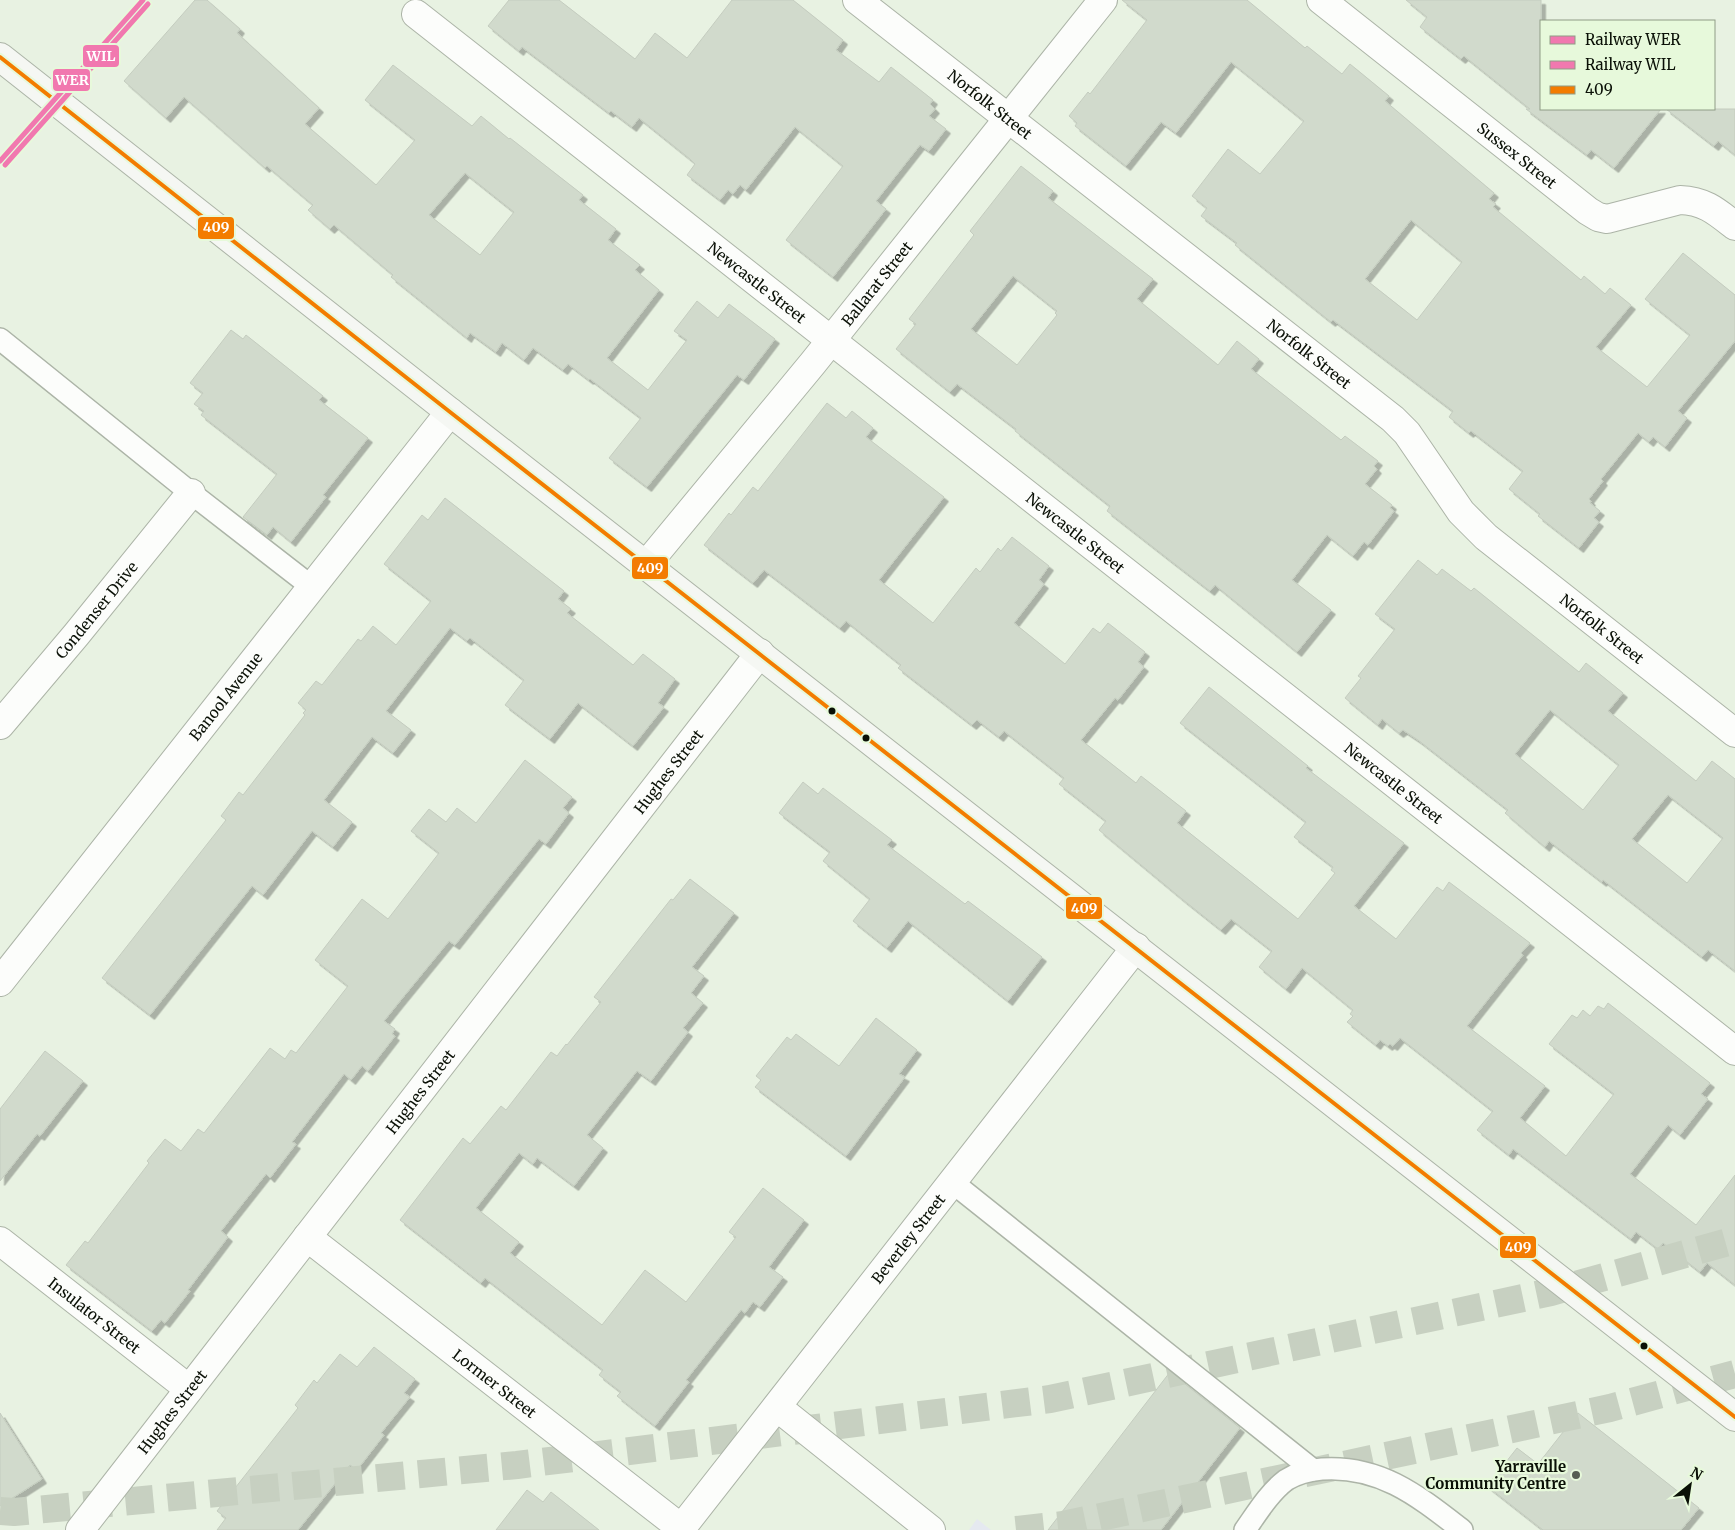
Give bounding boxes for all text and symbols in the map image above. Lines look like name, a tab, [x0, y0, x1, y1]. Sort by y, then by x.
legend	[1540, 20, 1715, 110]
text: Railway WER	[1585, 30, 1681, 49]
line badge: WIL	[82, 44, 120, 68]
text: WIL	[86, 47, 116, 65]
text: Railway WIL	[1585, 55, 1676, 74]
street label: Norfolk Street	[944, 65, 1036, 143]
line badge: WER	[52, 68, 91, 92]
text: WER	[54, 71, 90, 89]
text: 409	[1585, 80, 1613, 99]
street label: Sussex Street	[1474, 118, 1561, 192]
line badge: 409	[197, 216, 235, 240]
text: 409	[203, 218, 229, 236]
street label: Ballarat Street	[837, 237, 916, 329]
street label: Newcastle Street	[704, 238, 810, 327]
street label: Norfolk Street	[1263, 315, 1355, 392]
street label: Newcastle Street	[1023, 488, 1129, 577]
line badge: 409	[631, 556, 669, 580]
street label: Condenser Drive	[51, 557, 141, 662]
text: 409	[637, 559, 663, 577]
street label: Norfolk Street	[1556, 589, 1648, 667]
street label: Banool Avenue	[185, 648, 266, 744]
unlabelled marker	[827, 706, 837, 716]
street label: Hughes Street	[630, 725, 707, 817]
unlabelled marker	[861, 733, 871, 743]
street label: Newcastle Street	[1341, 738, 1447, 827]
line badge: 409	[1065, 896, 1103, 920]
text: 409	[1071, 899, 1097, 917]
street label: Hughes Street	[381, 1045, 459, 1137]
street label: Beverley Street	[867, 1190, 949, 1287]
line badge: 409	[1499, 1235, 1537, 1259]
text: 409	[1505, 1238, 1531, 1256]
street label: Insulator Street	[44, 1273, 145, 1357]
unlabelled marker	[1639, 1341, 1649, 1351]
street label: Lormer Street	[449, 1345, 541, 1422]
street label: Hughes Street	[133, 1365, 211, 1457]
place label: Yarraville Community Centre	[1426, 1457, 1566, 1493]
north arrow	[1665, 1460, 1715, 1510]
text: N	[1687, 1463, 1706, 1484]
marker: Yarraville Community Centre	[1570, 1469, 1582, 1481]

